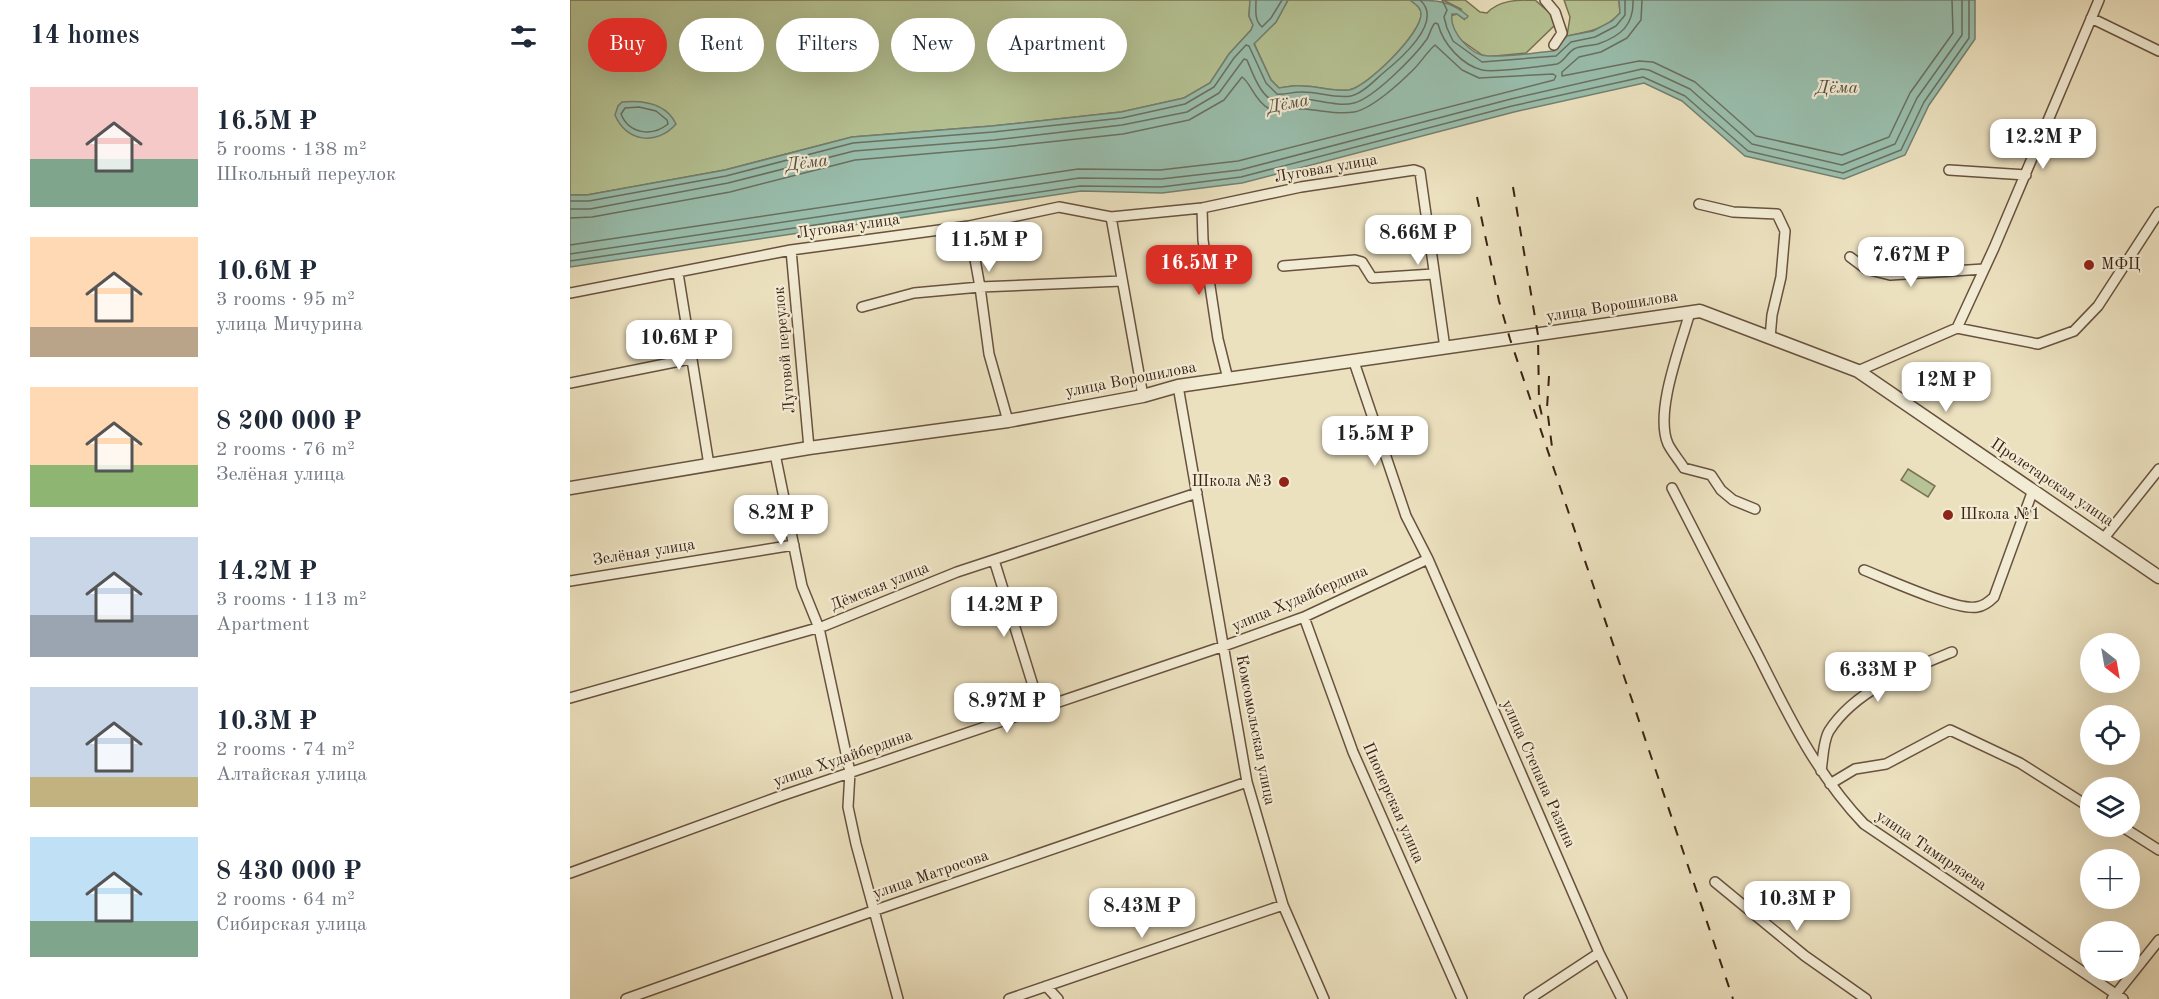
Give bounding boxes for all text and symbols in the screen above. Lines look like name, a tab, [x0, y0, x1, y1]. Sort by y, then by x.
chip: Buy	[588, 18, 667, 72]
chip: Rent	[679, 18, 764, 72]
chip: Filters	[776, 18, 879, 72]
chip: New	[891, 18, 975, 72]
chip: Apartment	[987, 18, 1127, 72]
icon: filters	[507, 20, 540, 53]
text: 14 homes	[30, 23, 139, 49]
water label: Дёма	[1814, 79, 1859, 97]
water label: Дёма	[1264, 91, 1311, 117]
text: 16.5M ₽	[216, 109, 317, 135]
icon: home	[78, 111, 150, 183]
pin: 12.2M ₽	[1988, 119, 2098, 170]
text: 12.2M ₽	[2004, 128, 2082, 148]
text: 5 rooms · 138 m²	[216, 140, 366, 160]
water label: Дёма	[783, 151, 829, 175]
street label: Луговая улица	[1273, 152, 1379, 186]
text: Школьный переулок	[216, 165, 396, 185]
street label: Луговая улица	[795, 212, 901, 242]
pin: 8.66M ₽	[1363, 215, 1473, 266]
pin: 11.5M ₽	[934, 222, 1044, 273]
text: 8.66M ₽	[1379, 224, 1457, 244]
text: 11.5M ₽	[950, 231, 1028, 251]
pin: 7.67M ₽	[1856, 237, 1966, 288]
pin: 16.5M ₽	[1144, 245, 1254, 296]
text: 7.67M ₽	[1872, 246, 1950, 266]
text: 16.5M ₽	[1160, 254, 1238, 274]
place label: МФЦ	[2101, 257, 2141, 273]
marker: МФЦ	[2082, 258, 2096, 272]
text: 10.6M ₽	[216, 259, 317, 285]
icon: home	[78, 261, 150, 333]
street label: Луговой переулок	[771, 286, 799, 414]
street label: улица Ворошилова	[1545, 289, 1679, 325]
text: 3 rooms · 95 m²	[216, 290, 355, 310]
text: улица Мичурина	[216, 315, 363, 335]
pin: 10.6M ₽	[624, 320, 734, 371]
text: 10.6M ₽	[640, 329, 718, 349]
street label: улица Ворошилова	[1064, 359, 1198, 401]
pin: 12M ₽	[1904, 362, 1988, 413]
text: 12M ₽	[1916, 371, 1976, 391]
text: 8 200 000 ₽	[216, 409, 362, 435]
icon: home	[78, 411, 150, 483]
pin: 15.5M ₽	[1320, 416, 1430, 467]
text: 15.5M ₽	[1336, 425, 1414, 445]
street label: Пролетарская улица	[1988, 436, 2117, 530]
text: 2 rooms · 76 m²	[216, 440, 355, 460]
text: Зелёная улица	[216, 465, 345, 485]
place label: Школа №3	[1192, 474, 1272, 490]
marker: Школа №3	[1277, 475, 1291, 489]
pin: 8.2M ₽	[732, 495, 830, 546]
text: 8.2M ₽	[748, 504, 814, 524]
place label: Школа №1	[1960, 507, 2040, 523]
marker: Школа №1	[1941, 508, 1955, 522]
street label: Зелёная улица	[592, 537, 696, 569]
text: 14.2M ₽	[216, 559, 317, 585]
street label: Дёмская улица	[828, 560, 932, 614]
icon: home	[78, 561, 150, 633]
street label: улица Худайбердина	[1230, 563, 1370, 635]
pin: 14.2M ₽	[949, 587, 1059, 638]
text: 3 rooms · 113 m²	[216, 590, 366, 610]
text: 14.2M ₽	[965, 596, 1043, 616]
text: Apartment	[216, 615, 310, 635]
north arrow	[2080, 633, 2140, 693]
map controls	[2080, 633, 2140, 981]
pin: 6.33M ₽	[1823, 652, 1933, 703]
street label: Комсомольская улица	[1233, 653, 1277, 807]
text: 6.33M ₽	[1839, 661, 1917, 681]
pin: 8.97M ₽	[952, 683, 1062, 734]
text: 8.97M ₽	[968, 692, 1046, 712]
street label: улица Степана Разина	[1498, 698, 1578, 850]
button: locate	[2080, 705, 2140, 765]
text: 10.3M ₽	[216, 709, 317, 735]
icon: home	[78, 711, 150, 783]
street label: улица Худайбердина	[771, 728, 915, 790]
text: 2 rooms · 74 m²	[216, 740, 355, 760]
street label: Пионерская улица	[1359, 740, 1427, 866]
text: Алтайская улица	[216, 765, 367, 785]
button: layers	[2080, 777, 2140, 837]
street label: улица Тимирязева	[1873, 808, 1989, 894]
street label: улица Матросова	[871, 848, 991, 902]
button: +	[2080, 849, 2140, 909]
text: 8 430 000 ₽	[216, 859, 362, 885]
icon: home	[78, 861, 150, 933]
pin: 10.3M ₽	[1742, 881, 1852, 932]
pin: 8.43M ₽	[1087, 888, 1197, 939]
text: 2 rooms · 64 m²	[216, 890, 355, 910]
text: 10.3M ₽	[1758, 890, 1836, 910]
text: 8.43M ₽	[1103, 897, 1181, 917]
text: Сибирская улица	[216, 915, 367, 935]
button: −	[2080, 921, 2140, 981]

